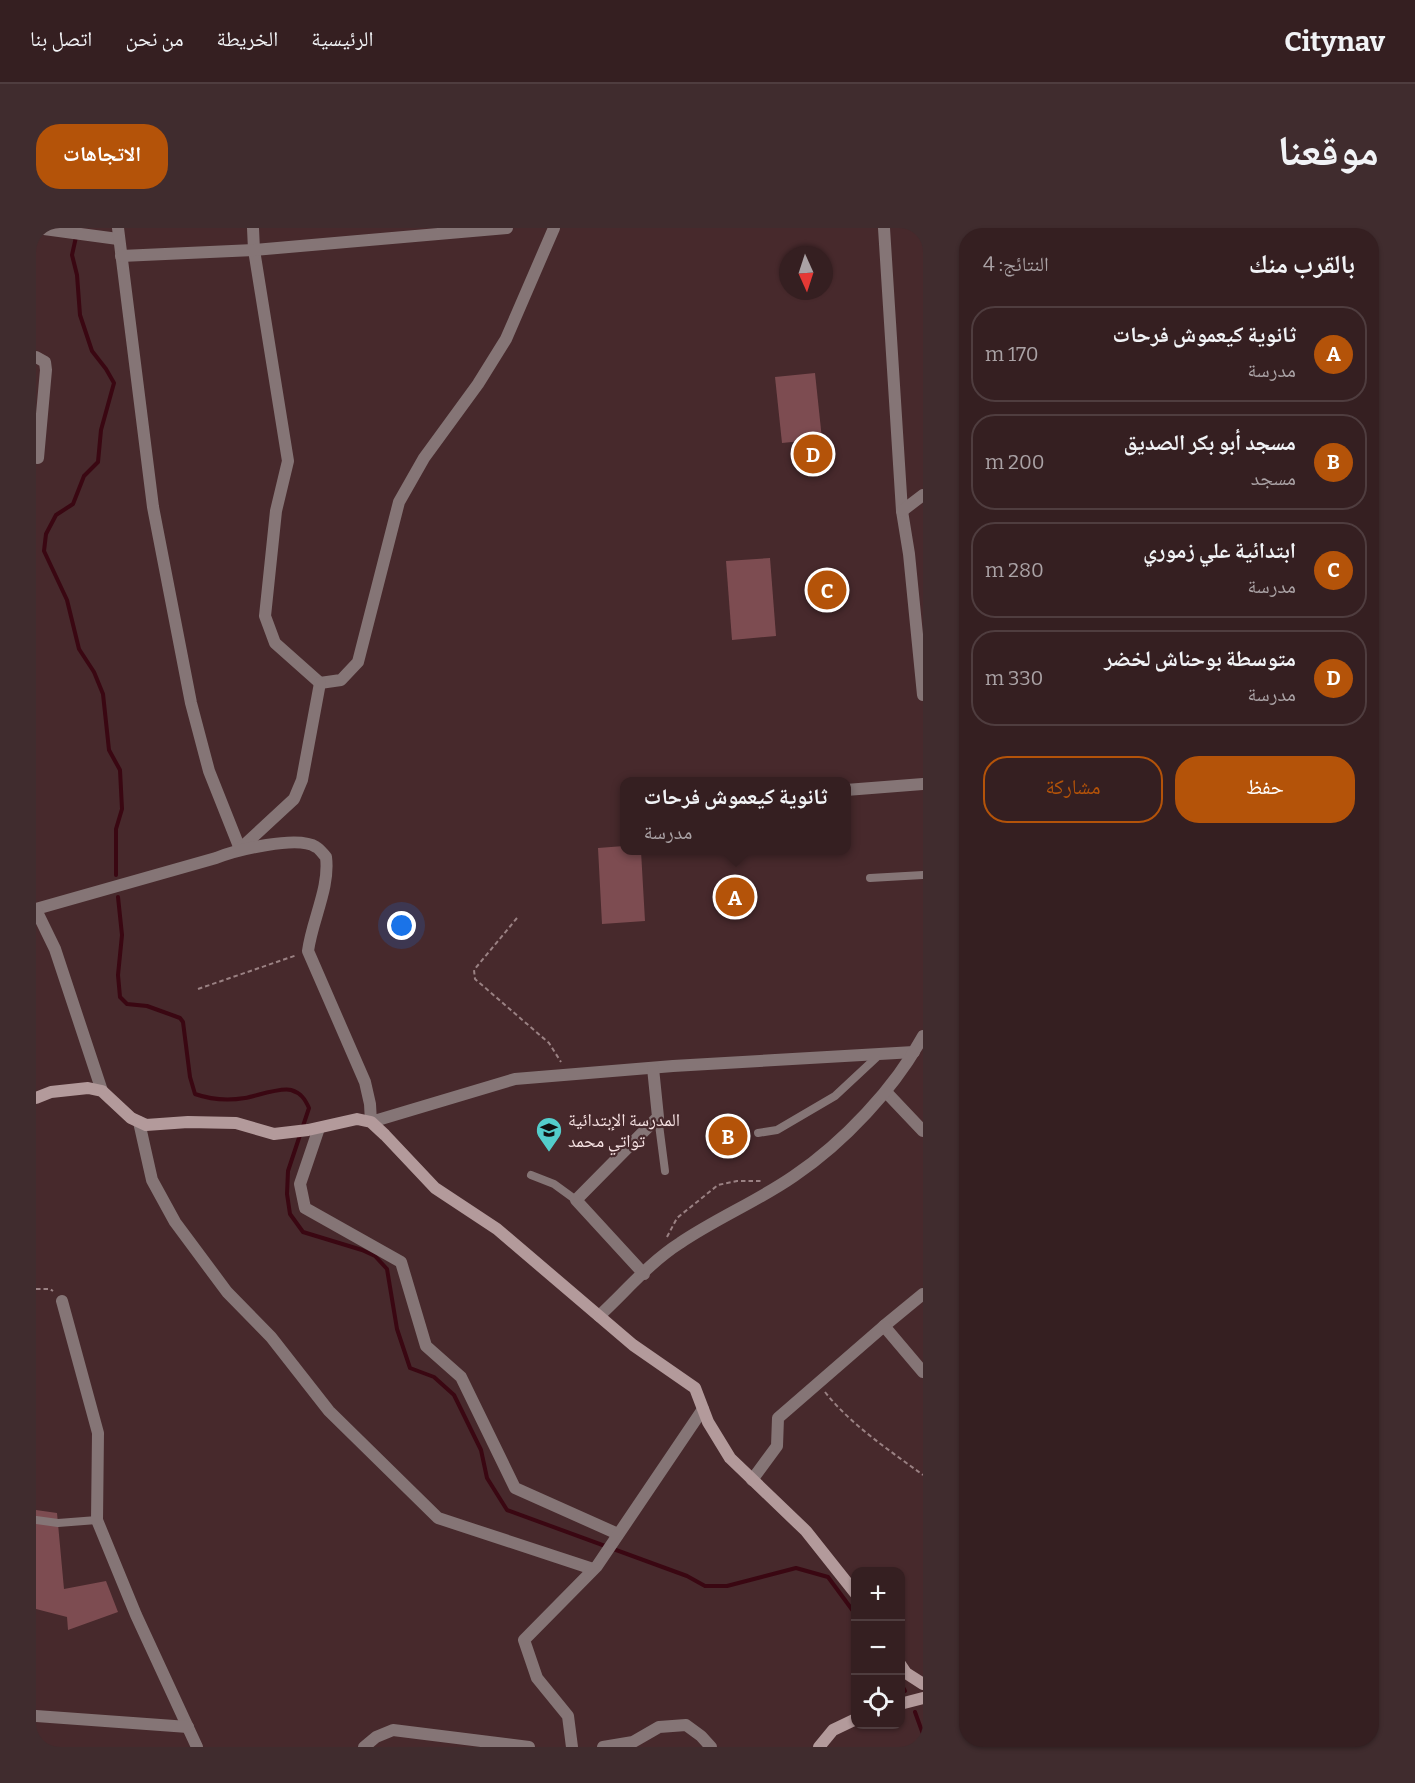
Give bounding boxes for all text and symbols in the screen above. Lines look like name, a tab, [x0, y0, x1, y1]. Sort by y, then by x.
text: Citynav	[1284, 25, 1385, 58]
text: اتصل بنا	[30, 26, 92, 52]
text: من نحن	[125, 26, 183, 52]
text: الخريطة	[216, 26, 278, 52]
text: الرئيسية	[311, 26, 374, 52]
button: الاتجاهات	[36, 124, 168, 189]
text: موقعنا	[1278, 126, 1379, 176]
north arrow	[779, 246, 833, 300]
text: بالقرب منك	[1249, 249, 1355, 280]
text: النتائج: 4	[983, 252, 1049, 276]
text: ثانوية كيعموش فرحات	[1112, 321, 1296, 348]
text: 170 m	[985, 342, 1039, 366]
text: A	[1326, 342, 1341, 366]
text: مدرسة	[1247, 358, 1296, 382]
text: مسجد أبو بكر الصديق	[1123, 429, 1296, 456]
pin: D	[794, 432, 832, 476]
text: 200 m	[985, 450, 1045, 474]
text: B	[1327, 450, 1340, 474]
text: مسجد	[1251, 466, 1296, 490]
text: ابتدائية علي زموري	[1143, 537, 1296, 564]
text: 280 m	[985, 558, 1044, 582]
text: C	[1327, 558, 1340, 582]
pin: C	[808, 568, 846, 613]
text: مدرسة	[1247, 574, 1296, 598]
text: متوسطة بوحناش لخضر	[1104, 645, 1296, 672]
text: 330 m	[985, 666, 1043, 690]
text: D	[1326, 666, 1341, 690]
text: مدرسة	[1247, 682, 1296, 706]
button: مشاركة	[983, 756, 1163, 823]
button: حفظ	[1175, 756, 1355, 823]
popup	[620, 777, 851, 855]
text: ثانوية كيعموش فرحات	[644, 783, 827, 810]
text: مدرسة	[644, 820, 692, 844]
pin: A	[716, 874, 754, 920]
your location	[387, 911, 416, 940]
place label: المدرسة الإبتدائية تواتي محمد	[568, 1109, 680, 1156]
pin: B	[708, 1114, 748, 1158]
school or university icon: المدرسة الإبتدائية تواتي محمد	[534, 1115, 564, 1153]
map controls	[851, 1567, 905, 1729]
button: +	[851, 1567, 905, 1621]
button: −	[851, 1621, 905, 1675]
button: locate	[851, 1675, 905, 1729]

